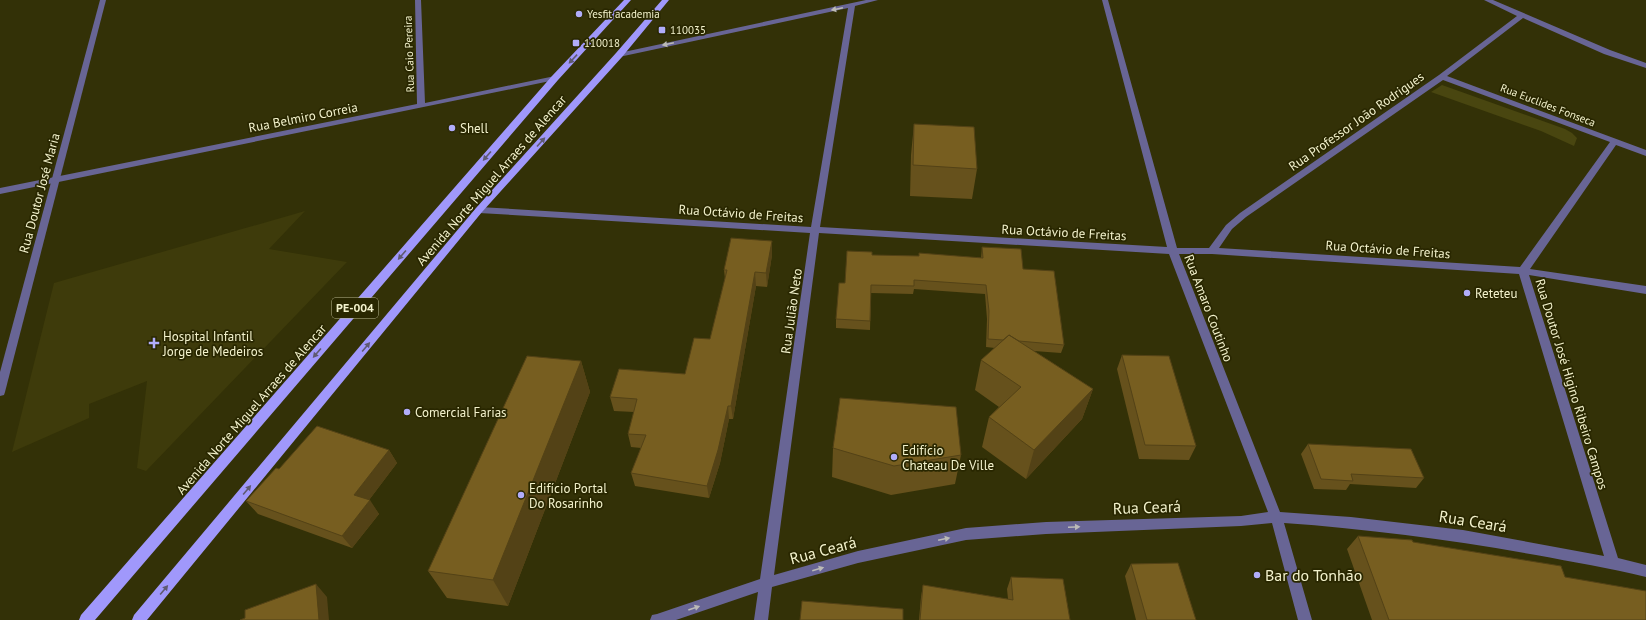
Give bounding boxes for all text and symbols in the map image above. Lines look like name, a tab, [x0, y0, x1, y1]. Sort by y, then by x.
one-way arrow	[830, 6, 843, 12]
place label: Yesfit academia	[587, 7, 660, 21]
marker: Yesfit academia	[574, 9, 584, 19]
street label: Rua Caio Pereira	[401, 15, 417, 93]
place label: 110035	[670, 23, 706, 37]
marker: 110035	[657, 25, 667, 35]
place label: 110018	[584, 36, 620, 50]
marker: 110018	[571, 38, 581, 48]
one-way arrow	[662, 42, 674, 48]
one-way arrow	[568, 54, 577, 64]
street label: Rua Professor João Rodrigues	[1285, 68, 1427, 175]
street label: Rua Euclides Fonseca	[1498, 80, 1598, 130]
street label: Avenida Norte Miguel Arraes de Alencar	[413, 91, 570, 269]
street label: Rua Belmiro Correia	[247, 99, 359, 136]
place label: Shell	[460, 120, 488, 137]
marker: Shell	[447, 123, 457, 133]
street label: Rua Doutor José Maria	[15, 131, 64, 255]
one-way arrow	[536, 137, 545, 146]
one-way arrow	[482, 151, 491, 162]
street label: Rua Octávio de Freitas	[678, 201, 804, 226]
street label: Rua Octávio de Freitas	[1001, 221, 1127, 244]
street label: Rua Octávio de Freitas	[1325, 237, 1451, 262]
one-way arrow	[397, 249, 406, 260]
street label: Rua Amaro Coutinho	[1180, 252, 1237, 364]
street label: Rua Julião Neto	[777, 267, 806, 355]
street label: Rua Doutor José Higino Ribeiro Campos	[1531, 277, 1612, 492]
place label: Reteteu	[1475, 285, 1517, 302]
marker: Reteteu	[1462, 288, 1472, 298]
road number: PE-004	[332, 298, 378, 318]
street label: Avenida Norte Miguel Arraes de Alencar	[173, 320, 330, 498]
place label: Hospital Infantil Jorge de Medeiros	[162, 328, 263, 360]
marker: Hospital Infantil Jorge de Medeiros	[148, 337, 160, 349]
one-way arrow	[361, 342, 370, 352]
one-way arrow	[312, 348, 321, 358]
place label: Comercial Farias	[415, 404, 507, 421]
marker: Comercial Farias	[402, 407, 412, 417]
place label: Edifício Chateau De Ville	[902, 442, 994, 474]
marker: Edifício Chateau De Ville	[889, 452, 899, 462]
place label: Edifício Portal Do Rosarinho	[529, 480, 607, 512]
one-way arrow	[243, 485, 251, 495]
marker: Edifício Portal Do Rosarinho	[516, 490, 526, 500]
street label: Rua Ceará	[1113, 496, 1181, 518]
street label: Rua Ceará	[1438, 506, 1508, 536]
one-way arrow	[1068, 524, 1081, 530]
street label: Rua Ceará	[787, 532, 859, 568]
one-way arrow	[938, 535, 950, 541]
place label: Bar do Tonhão	[1265, 565, 1362, 585]
one-way arrow	[812, 566, 824, 572]
marker: Bar do Tonhão	[1252, 570, 1262, 580]
one-way arrow	[159, 585, 168, 595]
one-way arrow	[688, 604, 700, 610]

